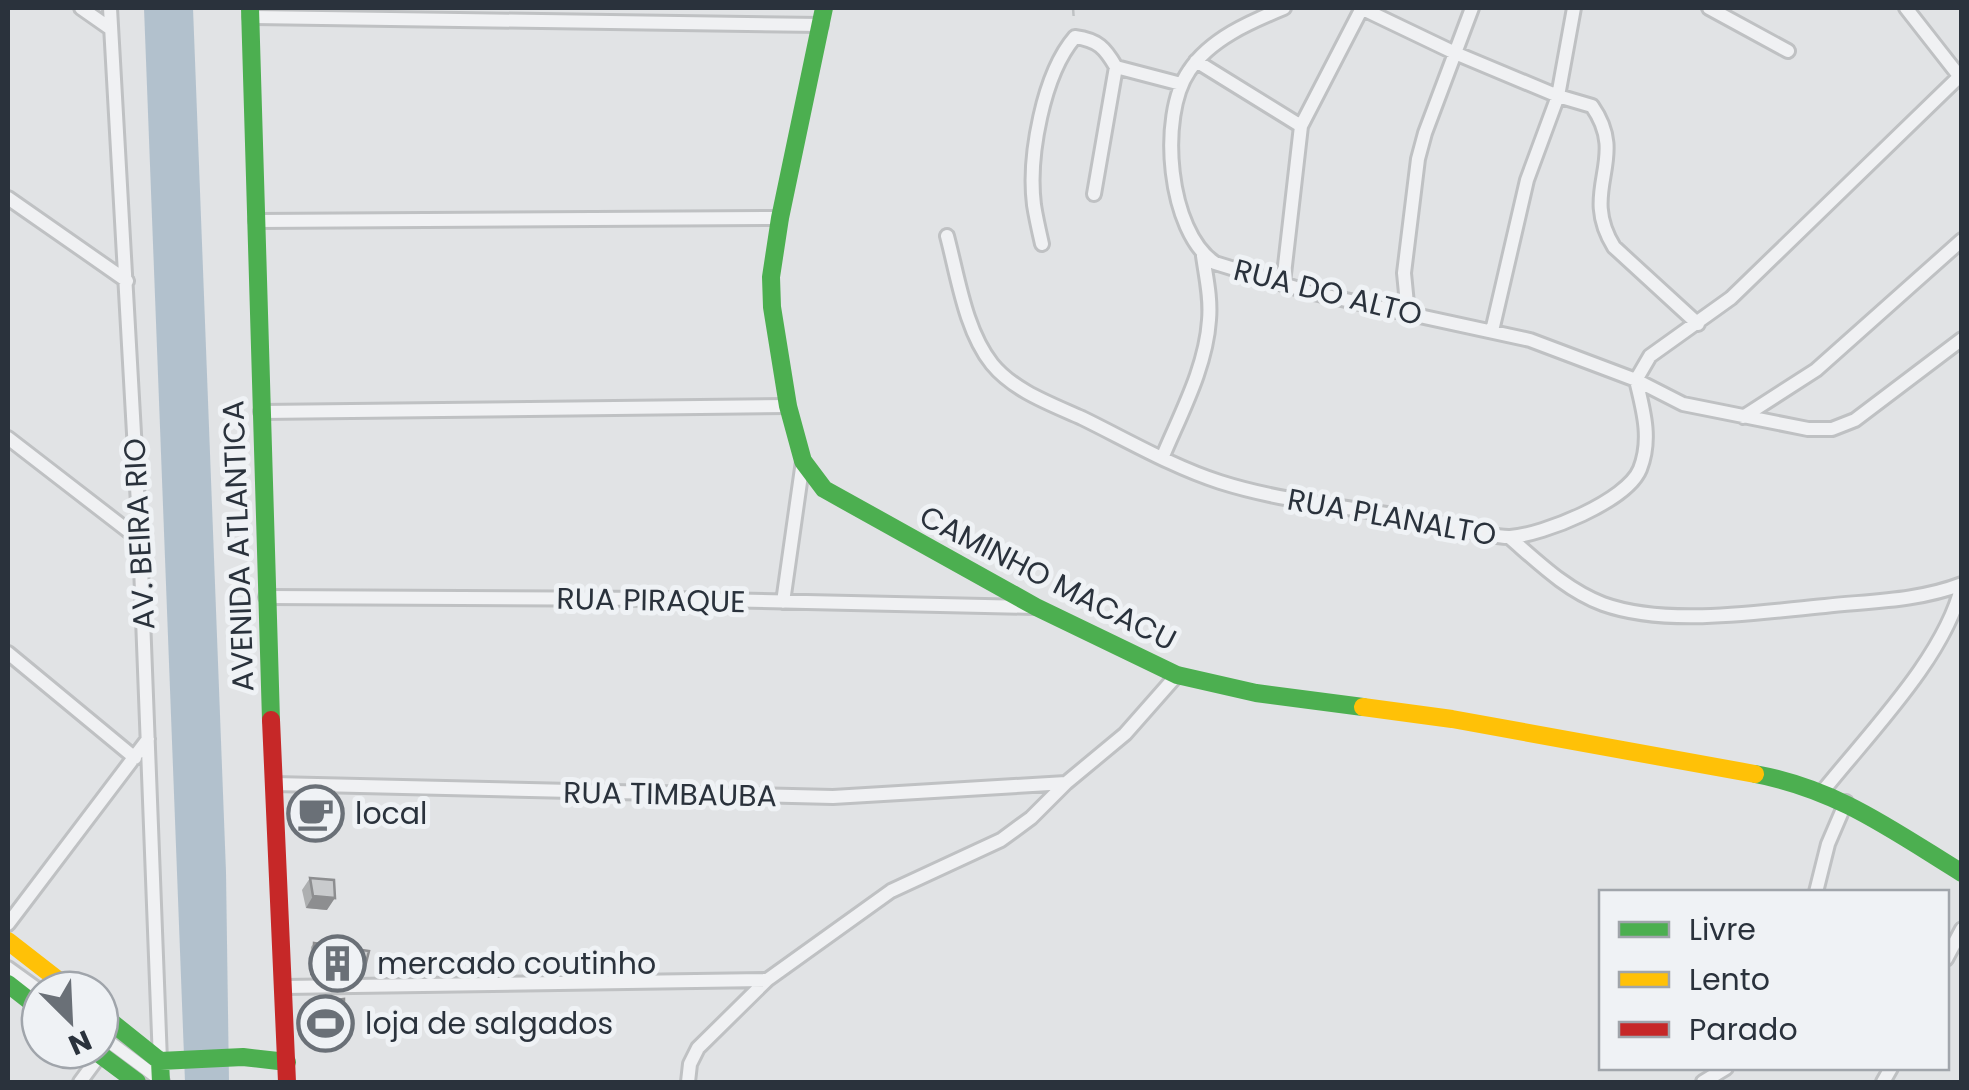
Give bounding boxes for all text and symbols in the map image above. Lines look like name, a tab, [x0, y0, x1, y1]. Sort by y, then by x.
street label: RUA DO ALTO	[1229, 248, 1427, 336]
street label: AVENIDA ATLANTICA	[211, 400, 265, 692]
street label: AV. BEIRA RIO	[113, 437, 165, 631]
street label: RUA PLANALTO	[1284, 477, 1500, 557]
street label: CAMINHO MACACU	[912, 495, 1184, 661]
street label: RUA PIRAQUE	[556, 577, 746, 623]
street label: RUA TIMBAUBA	[563, 771, 777, 817]
cafe icon: local	[286, 783, 346, 843]
place label: local	[355, 792, 427, 835]
legend	[1599, 890, 1949, 1070]
text: Livre	[1689, 908, 1756, 951]
building icon: mercado coutinho	[308, 933, 368, 993]
place label: mercado coutinho	[377, 942, 656, 985]
text: Lento	[1689, 958, 1770, 1001]
north arrow	[20, 970, 120, 1070]
sports icon: loja de salgados	[296, 993, 356, 1053]
place label: loja de salgados	[365, 1002, 613, 1045]
text: Parado	[1689, 1008, 1798, 1051]
text: N	[62, 1020, 98, 1064]

